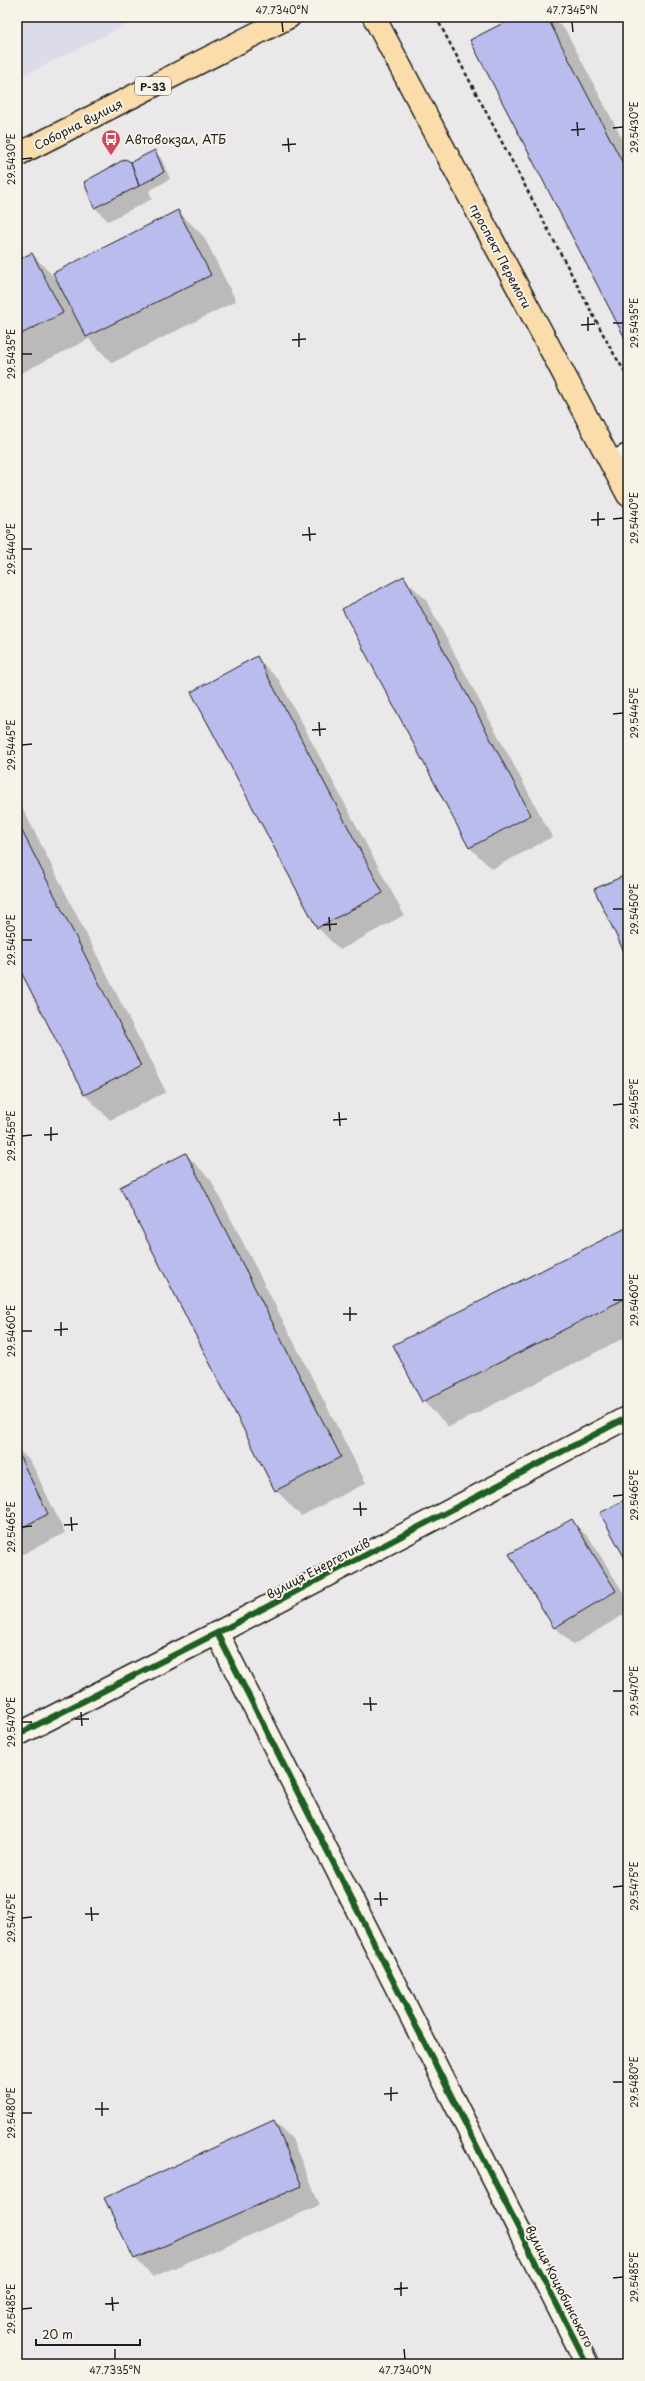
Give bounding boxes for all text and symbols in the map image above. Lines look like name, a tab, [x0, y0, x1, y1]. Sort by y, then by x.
text: 47.7340°N	[256, 2, 309, 17]
text: 47.7345°N	[546, 2, 598, 17]
road number: Р-33	[135, 77, 171, 95]
street label: Соборна вулиця	[31, 94, 125, 154]
text: 29.5430°E	[626, 101, 641, 153]
bus stop icon: Автовокзал, АТБ	[100, 128, 122, 156]
place label: Автовокзал, АТБ	[125, 130, 226, 148]
text: 29.5430°E	[3, 133, 18, 185]
street label: проспект Перемоги	[466, 201, 536, 311]
text: 29.5435°E	[626, 298, 641, 348]
text: 29.5435°E	[3, 329, 18, 379]
text: 29.5440°E	[626, 492, 641, 544]
text: 29.5440°E	[3, 523, 18, 575]
text: 29.5445°E	[626, 688, 641, 738]
text: 29.5445°E	[3, 720, 18, 770]
text: 29.5450°E	[626, 883, 641, 935]
text: 29.5450°E	[3, 914, 18, 966]
text: 29.5455°E	[626, 1079, 641, 1129]
text: 29.5455°E	[3, 1111, 18, 1161]
text: 29.5460°E	[626, 1274, 641, 1326]
text: 29.5460°E	[3, 1305, 18, 1357]
text: 29.5465°E	[626, 1469, 641, 1521]
text: 29.5465°E	[3, 1501, 18, 1553]
street label: вулиця Енергетиків	[263, 1533, 373, 1603]
text: 29.5470°E	[626, 1666, 641, 1716]
text: 29.5470°E	[3, 1697, 18, 1747]
text: 29.5475°E	[626, 1861, 641, 1911]
text: 29.5475°E	[3, 1893, 18, 1943]
text: 29.5480°E	[626, 2056, 641, 2108]
text: 29.5480°E	[3, 2087, 18, 2139]
street label: вулиця Коцюбинського	[521, 2222, 599, 2350]
text: 29.5485°E	[626, 2252, 641, 2302]
text: 29.5485°E	[3, 2284, 18, 2334]
scale bar	[36, 2321, 140, 2347]
text: 20 m	[42, 2325, 73, 2343]
text: 47.7335°N	[89, 2362, 141, 2377]
text: 47.7340°N	[379, 2362, 432, 2377]

